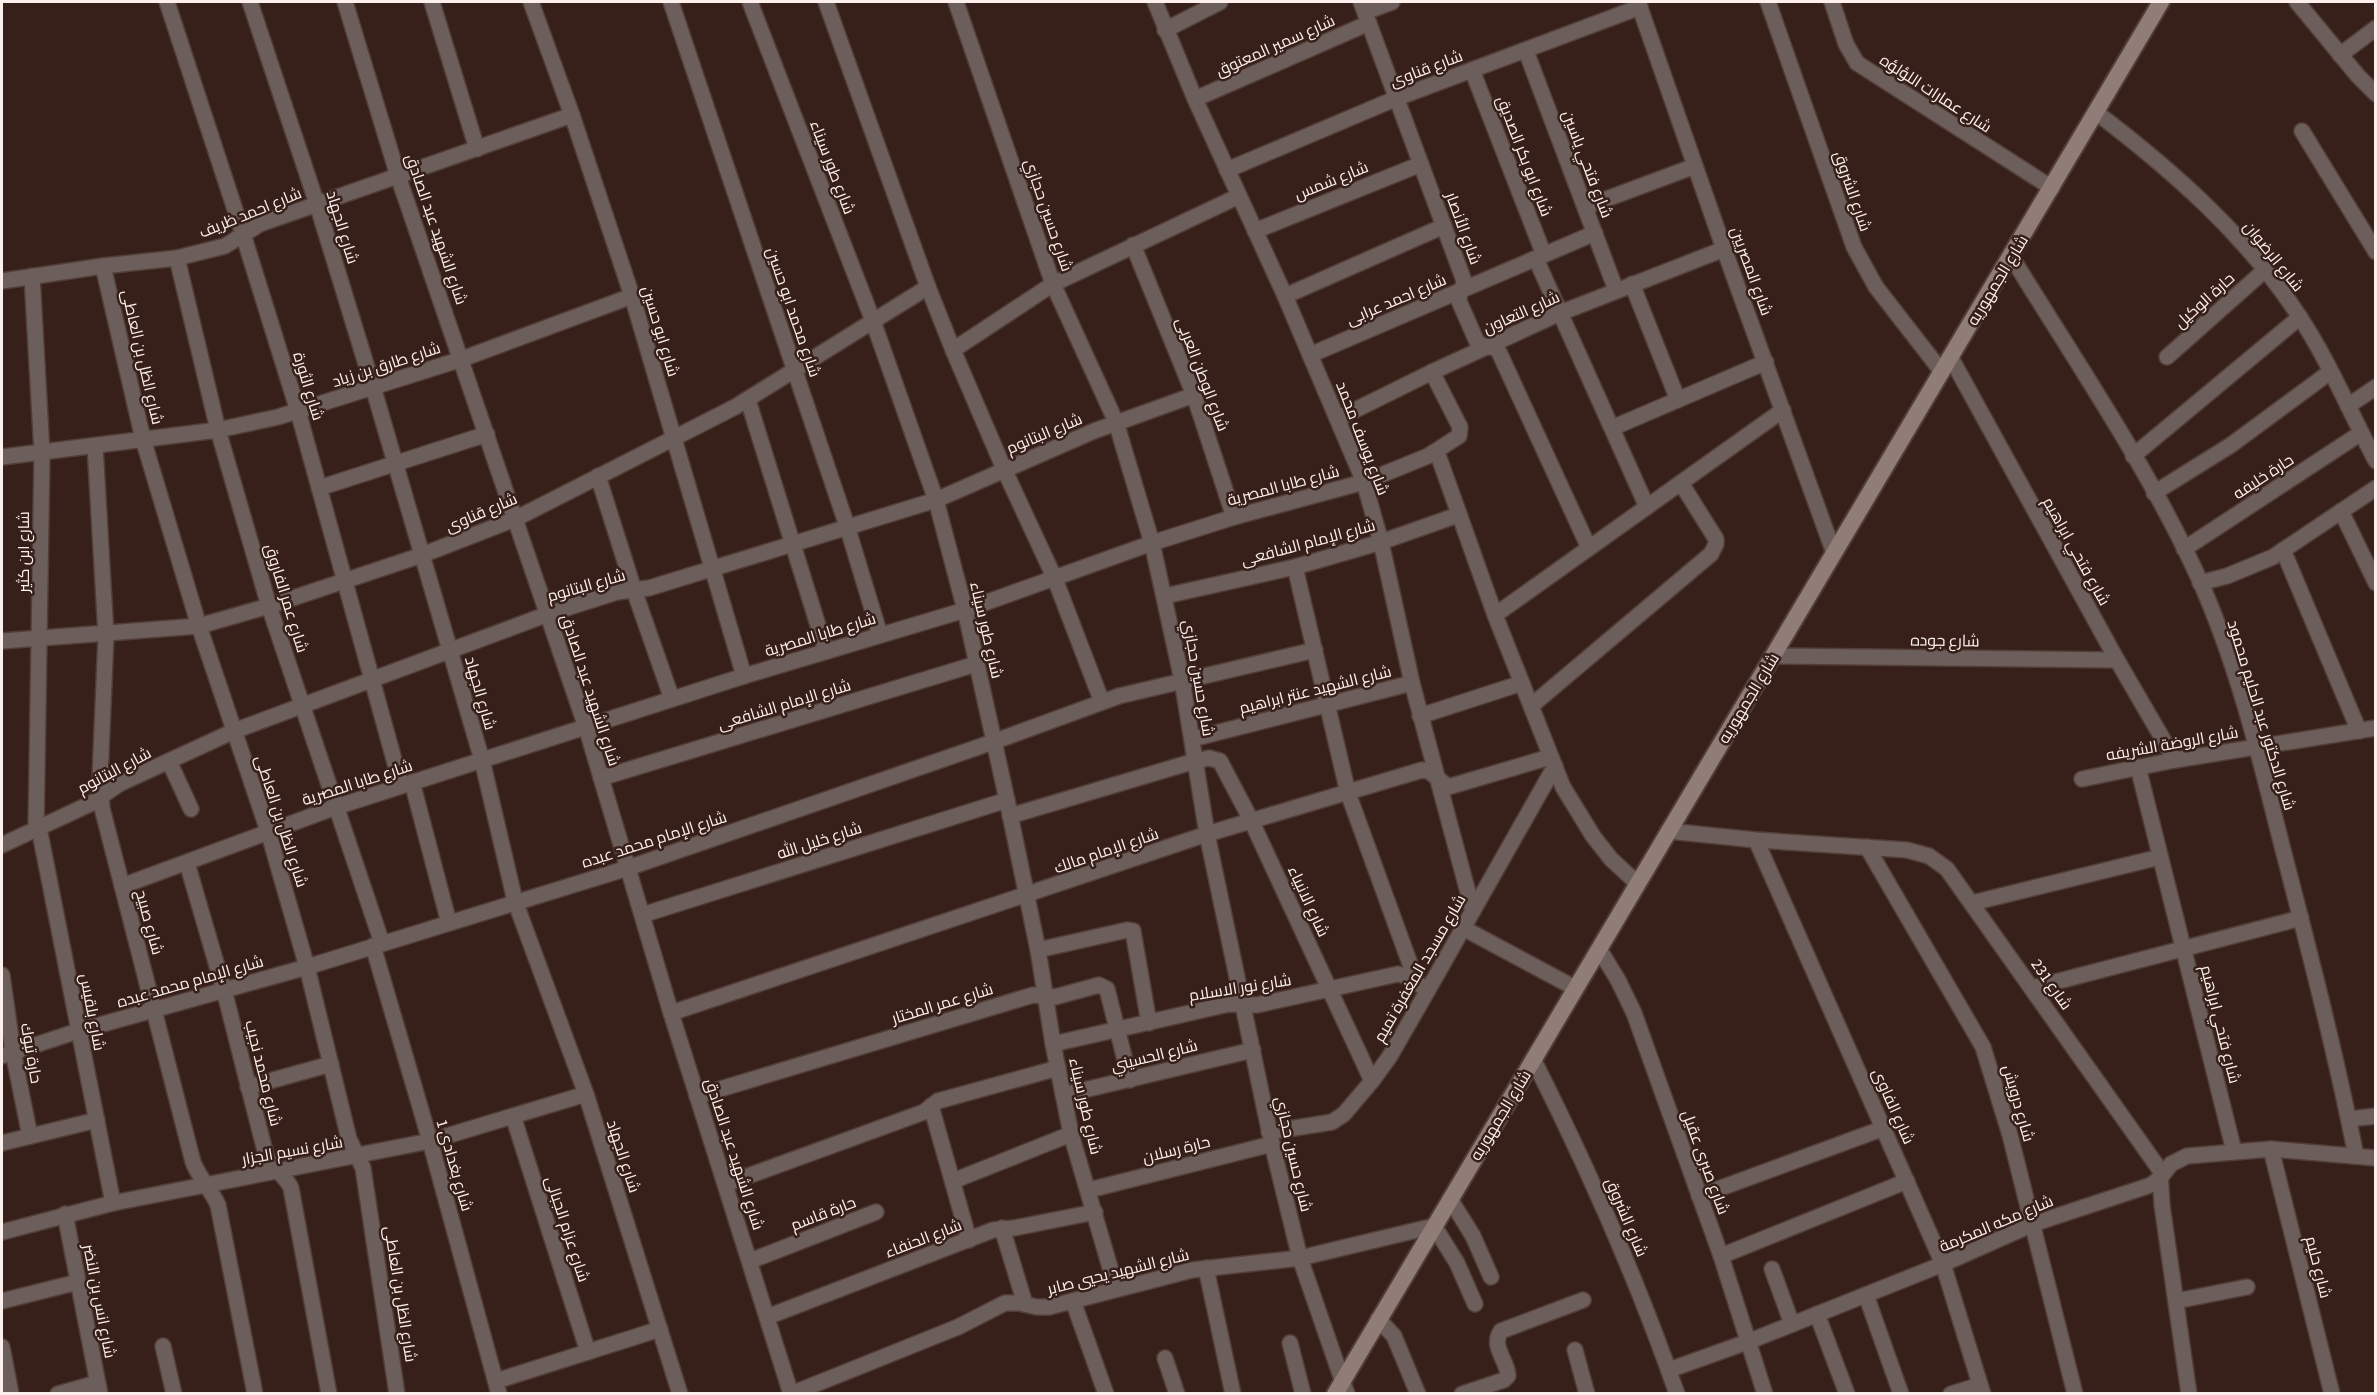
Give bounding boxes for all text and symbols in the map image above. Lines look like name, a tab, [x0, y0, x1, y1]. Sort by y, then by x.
street label: شارع سمير المعتوق	[1212, 10, 1339, 82]
street label: شارع قناوى	[1387, 45, 1466, 93]
street label: شارع عمارات اللؤلؤه	[1875, 49, 1996, 138]
street label: شارع ابو بكر الصديق	[1491, 93, 1557, 220]
street label: شارع فتحي ياسين	[1555, 107, 1618, 222]
street label: شارع طور سيناء	[804, 117, 860, 217]
street label: شارع الشروق	[1828, 148, 1876, 234]
street label: شارع الشهيد عبد الصادق	[400, 151, 472, 308]
street label: شارع حسين حجازي	[1017, 156, 1078, 275]
street label: شارع شمس	[1291, 156, 1372, 206]
street label: شارع احمد ظريف	[196, 182, 305, 244]
street label: شارع الجهاد	[320, 188, 364, 267]
street label: شارع الأنصار	[1439, 188, 1486, 268]
street label: شارع الرضوان	[2238, 217, 2309, 297]
street label: شارع المصريين	[1725, 224, 1777, 319]
street label: شارع الجمهوريه	[1962, 231, 2034, 330]
street label: شارع محمد ابو حسين	[760, 244, 826, 380]
street label: حارة الوكيل	[2170, 268, 2240, 334]
street label: شارع احمد عرابى	[1343, 269, 1450, 331]
street label: شارع ابو حسين	[636, 283, 684, 379]
street label: شارع التعاون	[1480, 286, 1563, 340]
street label: شارع الظل بن العاطى	[116, 288, 168, 427]
street label: شارع الوطن العربى	[1170, 314, 1234, 435]
street label: شارع طارق بن زياد	[329, 337, 443, 393]
street label: شارع الثورة	[287, 349, 329, 423]
street label: شارع يوسف محمد	[1330, 378, 1394, 498]
street label: شارع البتانوم	[1003, 408, 1086, 460]
street label: حارة خليفه	[2229, 449, 2298, 505]
street label: شارع طابا المصرية	[1225, 460, 1342, 511]
street label: شارع قناوى	[442, 488, 521, 538]
street label: شارع فتحي ابراهيم	[2035, 493, 2115, 611]
street label: شارع ابن كثير	[13, 511, 35, 594]
street label: شارع الإمام الشافعى	[1239, 514, 1378, 571]
street label: شارع عمر الفاروق	[259, 541, 313, 655]
street label: شارع البتانوم	[545, 564, 628, 608]
street label: شارع طور سيناء	[964, 580, 1008, 681]
street label: شارع طابا المصرية	[762, 608, 879, 662]
street label: شارع الشهيد عبد الصادق	[555, 612, 625, 769]
street label: شارع الدكتور عبد الحليم محمود	[2222, 617, 2301, 813]
street label: شارع حسين حجازي	[1175, 618, 1219, 738]
street label: شارع جوده	[1910, 629, 1980, 653]
street label: شارع الجمهوريه	[1713, 649, 1785, 748]
street label: شارع الجهاد	[459, 654, 501, 733]
street label: شارع الشهيد عنتر ابراهيم	[1237, 660, 1394, 720]
street label: شارع الإمام الشافعى	[715, 674, 854, 736]
street label: شارع الروضة الشريفه	[2104, 722, 2240, 766]
street label: شارع البتانوم	[74, 742, 155, 800]
street label: شارع الظل بن العاطى	[249, 752, 313, 890]
street label: شارع طابا المصرية	[299, 755, 415, 811]
street label: شارع الإمام محمد عبده	[579, 806, 730, 874]
street label: شارع خليل الله	[774, 817, 865, 865]
street label: شارع الإمام مالك	[1051, 823, 1162, 879]
street label: شارع الانبياء	[1282, 862, 1334, 940]
street label: شارع صبيح	[130, 887, 168, 957]
street label: شارع مسجد المغفرة تميم	[1369, 891, 1471, 1046]
street label: شارع الإمام محمد عبده	[114, 950, 266, 1013]
street label: شارع 231	[2026, 954, 2077, 1015]
street label: شارع فتحي ابراهيم	[2193, 963, 2245, 1086]
street label: شارع نور الاسلام	[1187, 969, 1293, 1007]
street label: شارع بلقيس	[74, 972, 110, 1053]
street label: شارع عمر المختار	[888, 978, 996, 1030]
street label: شارع محمد نجيب	[239, 1018, 287, 1128]
street label: حارة تبوك	[15, 1021, 47, 1085]
street label: شارع الحسيني	[1109, 1035, 1200, 1079]
street label: شارع طور سيناء	[1063, 1056, 1107, 1157]
street label: شارع درويش	[1997, 1062, 2040, 1144]
street label: شارع الفاوى	[1867, 1065, 1920, 1148]
street label: شارع الجمهوريه	[1465, 1066, 1537, 1165]
street label: شارع الشهيد عبد الصادق	[699, 1076, 769, 1233]
street label: شارع حسين حجازي	[1267, 1094, 1317, 1215]
street label: شارع صبرى عقيل	[1676, 1107, 1734, 1218]
street label: شارع بغدادى 1	[430, 1117, 478, 1214]
street label: شارع الجهاد	[601, 1117, 645, 1196]
street label: شارع نسيم الجزار	[239, 1131, 344, 1171]
street label: حارة رسلان	[1140, 1131, 1212, 1169]
street label: شارع عزام الجبالى	[540, 1174, 595, 1285]
street label: شارع الشروق	[1600, 1175, 1653, 1260]
street label: شارع مكه المكرمة	[1936, 1190, 2057, 1258]
street label: حارة قاسم	[787, 1191, 859, 1236]
street label: شارع الحنفاء	[882, 1214, 965, 1264]
street label: شارع الظل بن العاطى	[378, 1225, 422, 1364]
street label: شارع حليم	[2300, 1234, 2336, 1301]
street label: شارع انس بن النضر	[77, 1241, 121, 1360]
street label: شارع الشهيد يحيي صابر	[1044, 1244, 1191, 1300]

